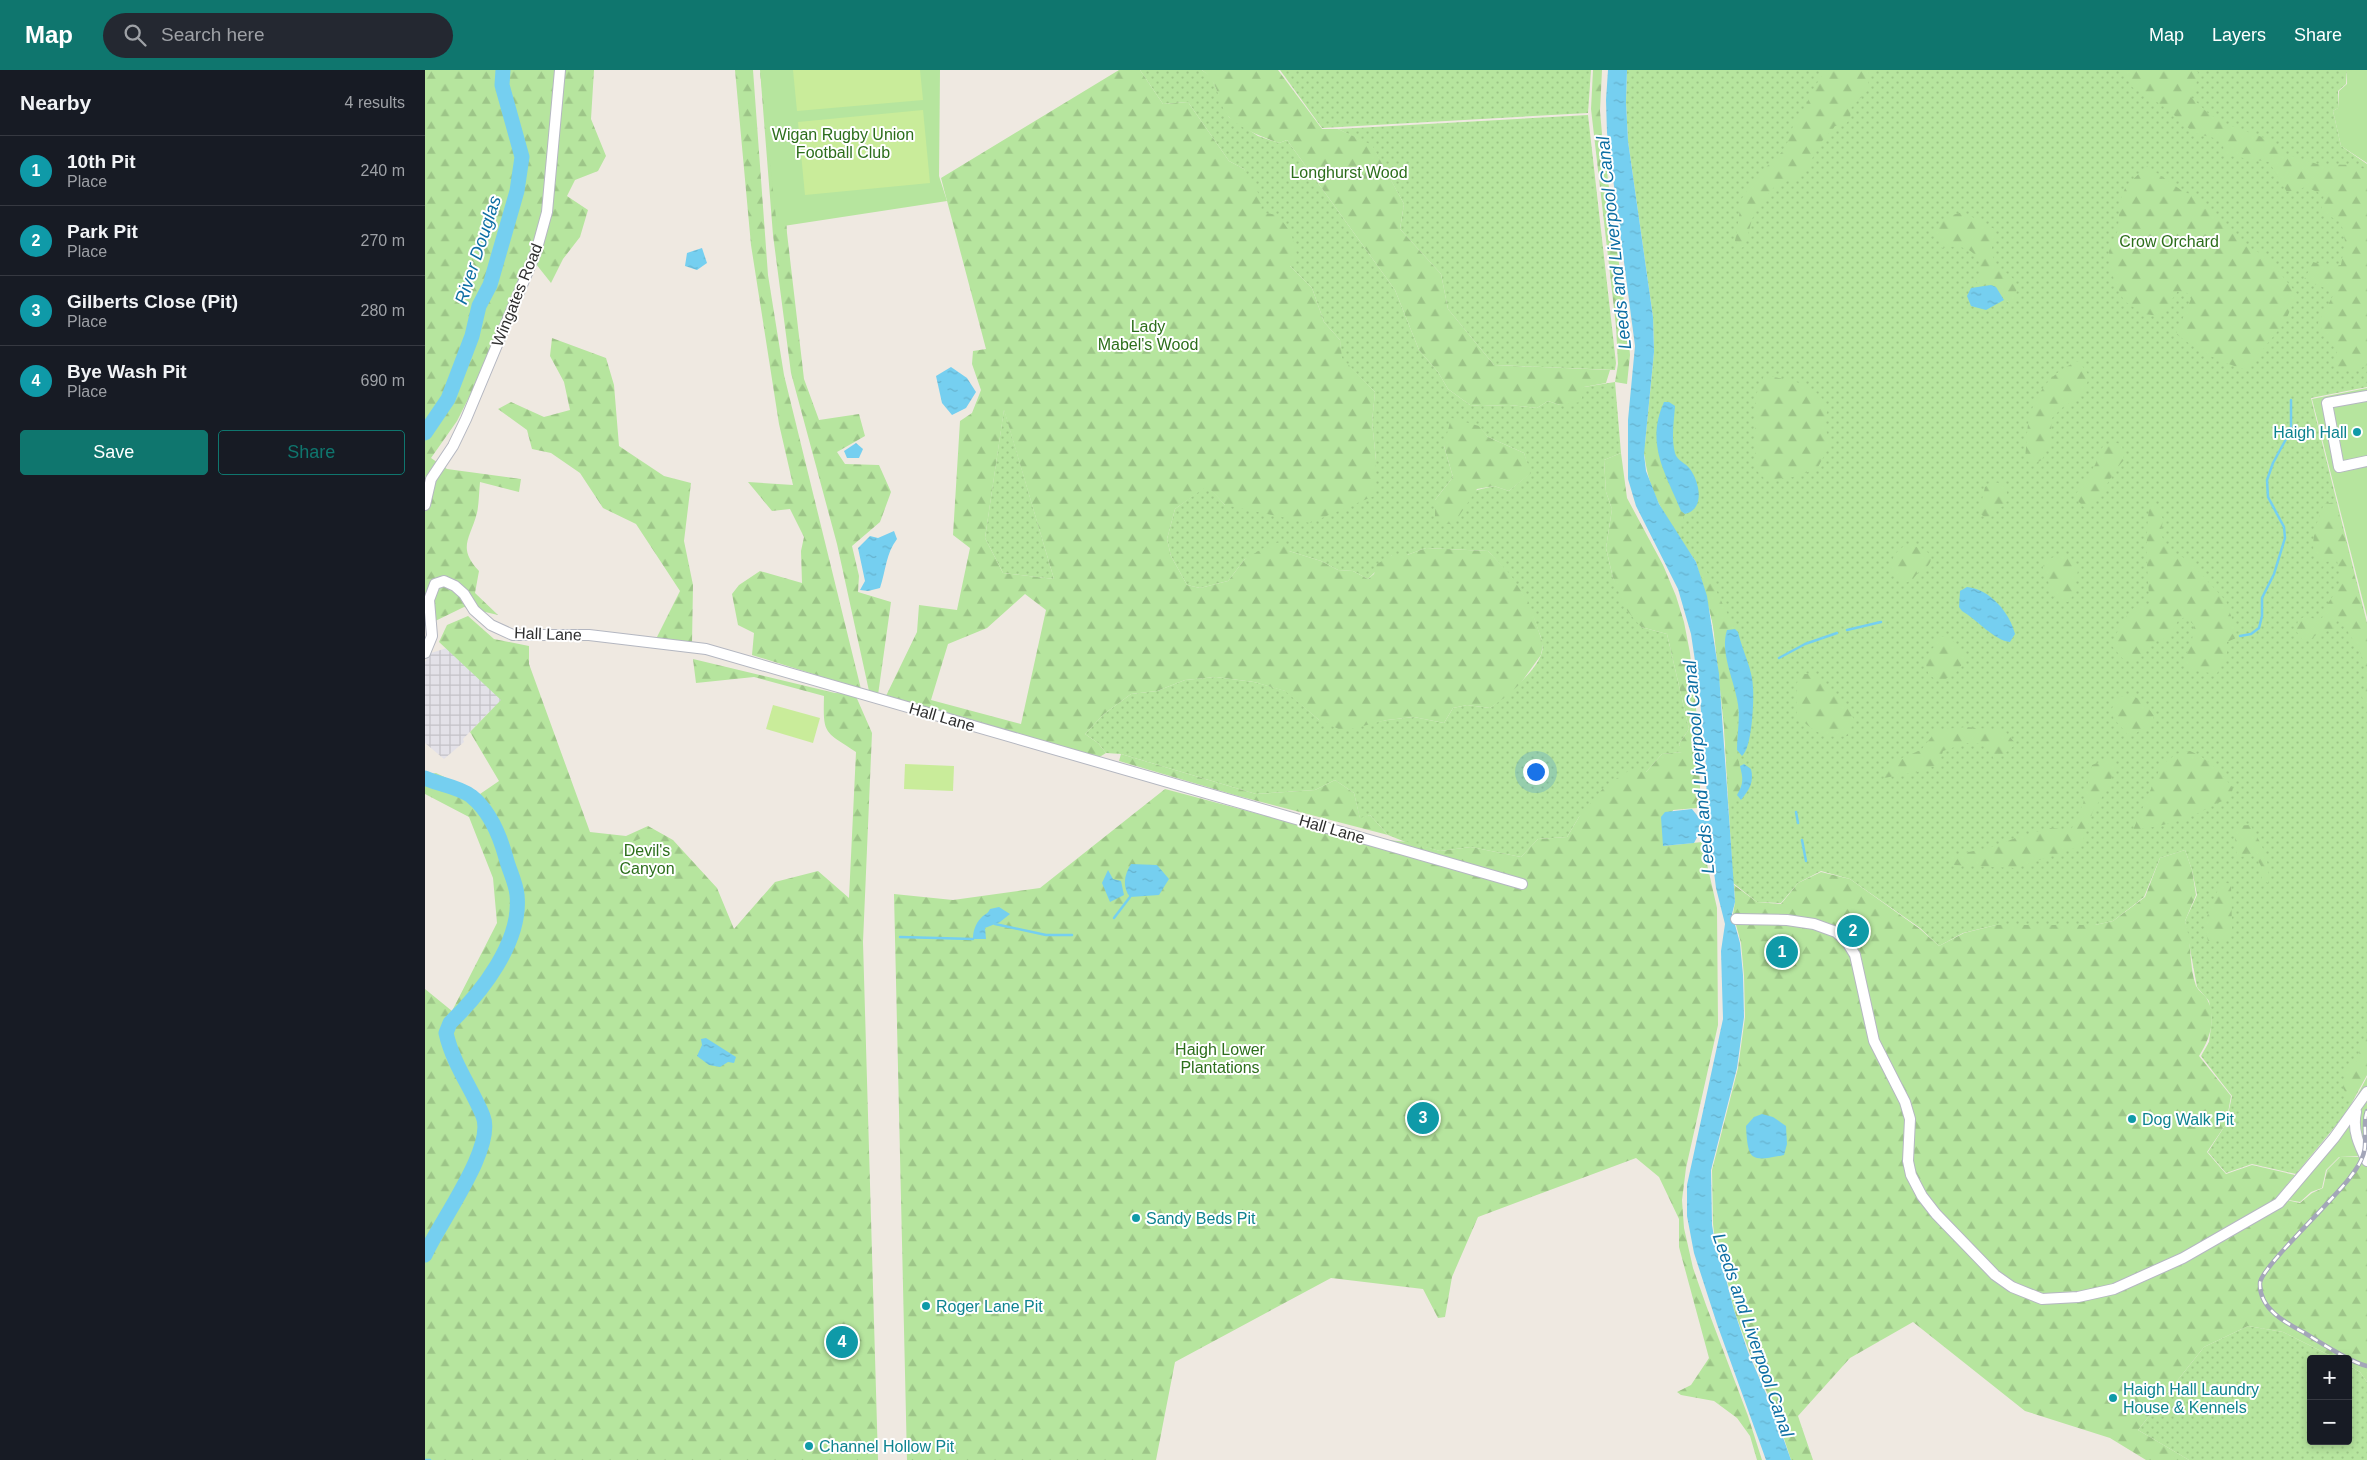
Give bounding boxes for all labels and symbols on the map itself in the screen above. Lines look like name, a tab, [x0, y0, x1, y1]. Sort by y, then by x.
park label: Wigan Rugby Union Football Club	[772, 126, 914, 161]
water label: Leeds and Liverpool Canal	[1593, 134, 1635, 351]
park label: Longhurst Wood	[1290, 164, 1408, 181]
water label: River Douglas	[451, 193, 505, 307]
park label: Crow Orchard	[2119, 233, 2219, 250]
street label: Wingates Road	[489, 241, 545, 349]
park label: Lady Mabel's Wood	[1098, 318, 1198, 353]
place label: Haigh Hall	[2273, 424, 2347, 441]
marker: Haigh Hall	[2351, 426, 2363, 438]
street label: Hall Lane	[514, 624, 582, 644]
water label: Leeds and Liverpool Canal	[1680, 658, 1718, 875]
street label: Hall Lane	[907, 700, 977, 735]
your location	[1523, 759, 1549, 785]
street label: Hall Lane	[1297, 812, 1367, 847]
park label: Devil's Canyon	[619, 842, 675, 877]
pin: 2	[1837, 912, 1869, 950]
pin: 1	[1766, 933, 1798, 971]
park label: Haigh Lower Plantations	[1175, 1041, 1266, 1076]
pin: 3	[1407, 1099, 1439, 1137]
place label: Dog Walk Pit	[2142, 1111, 2234, 1128]
marker: Dog Walk Pit	[2126, 1113, 2138, 1125]
place label: Sandy Beds Pit	[1146, 1210, 1256, 1227]
marker: Sandy Beds Pit	[1130, 1212, 1142, 1224]
water label: Leeds and Liverpool Canal	[1709, 1230, 1798, 1440]
place label: Roger Lane Pit	[936, 1298, 1043, 1315]
marker: Roger Lane Pit	[920, 1300, 932, 1312]
pin: 4	[826, 1323, 858, 1361]
place label: Haigh Hall Laundry House & Kennels	[2123, 1381, 2259, 1416]
marker: Haigh Hall Laundry House & Kennels	[2107, 1392, 2119, 1404]
place label: Channel Hollow Pit	[819, 1438, 955, 1455]
marker: Channel Hollow Pit	[803, 1440, 815, 1452]

